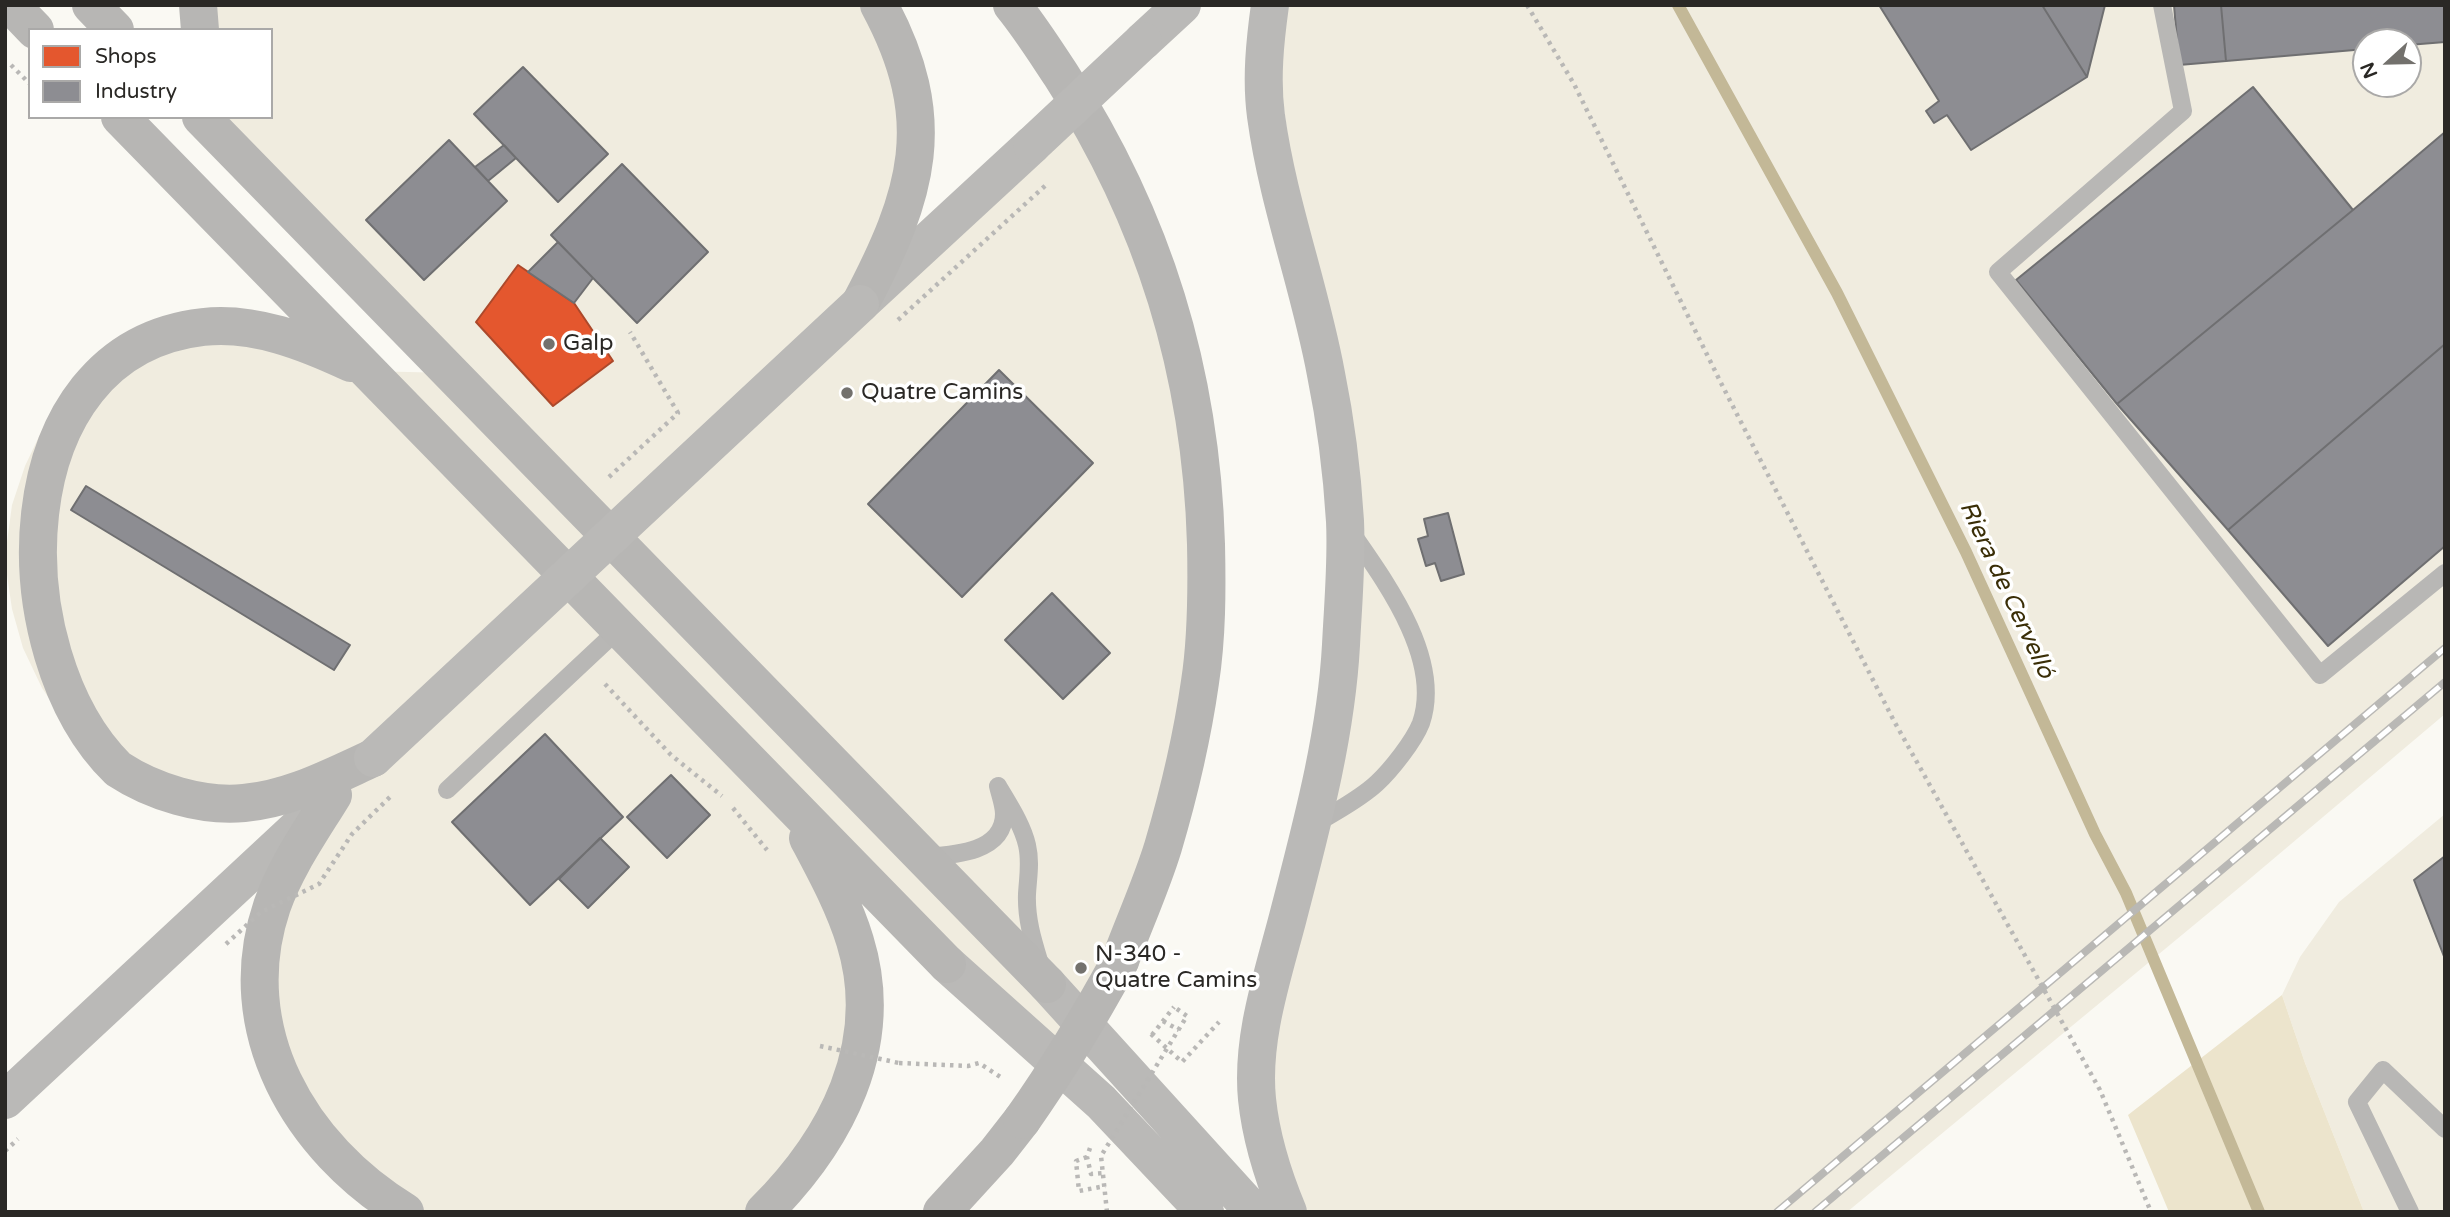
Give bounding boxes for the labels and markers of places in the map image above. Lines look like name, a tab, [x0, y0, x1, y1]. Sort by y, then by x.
place label: Galp	[563, 330, 614, 358]
marker: Galp	[541, 336, 557, 352]
place label: Quatre Camins	[861, 379, 1023, 407]
marker: Quatre Camins	[839, 385, 855, 401]
place label: N-340 - Quatre Camins	[1095, 941, 1257, 995]
marker: N-340 - Quatre Camins	[1073, 960, 1089, 976]

